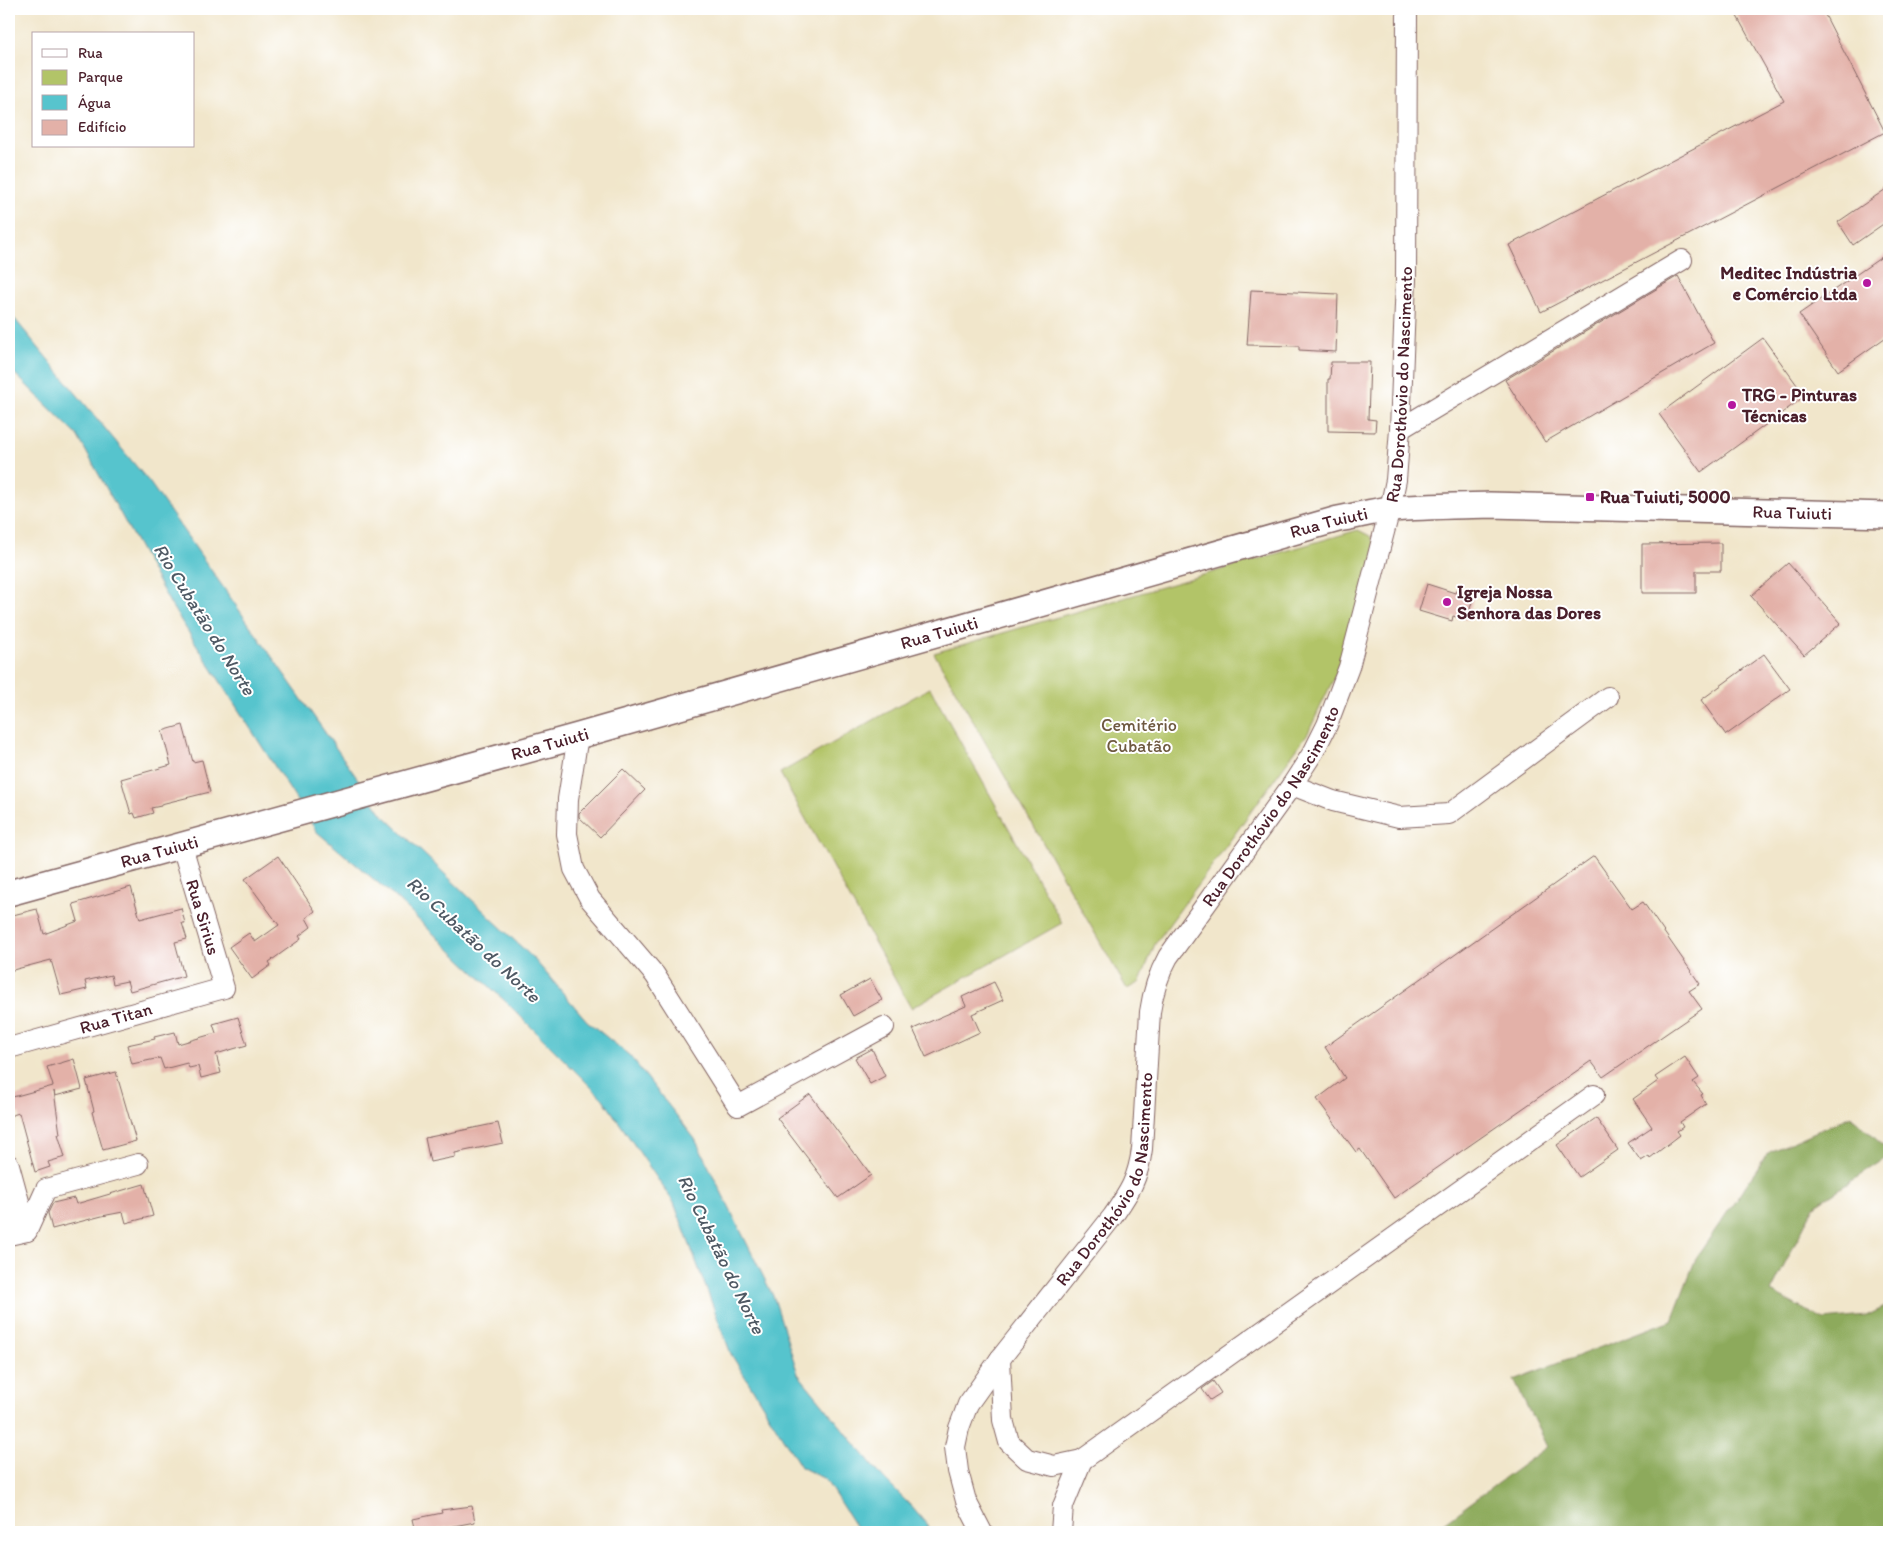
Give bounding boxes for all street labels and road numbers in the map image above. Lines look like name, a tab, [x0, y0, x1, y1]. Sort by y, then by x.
street label: Rua Dorothóvio do Nascimento	[1381, 266, 1417, 505]
street label: Rua Tuiuti	[1752, 501, 1832, 525]
street label: Rua Tuiuti	[1287, 502, 1370, 543]
street label: Rua Tuiuti	[898, 611, 981, 654]
street label: Rua Dorothóvio do Nascimento	[1197, 703, 1344, 911]
street label: Rua Tuiuti	[508, 723, 591, 765]
street label: Rua Tuiuti	[118, 830, 201, 873]
street label: Rua Sirius	[181, 876, 225, 958]
street label: Rua Titan	[77, 997, 155, 1039]
street label: Rua Dorothóvio do Nascimento	[1051, 1072, 1157, 1290]

